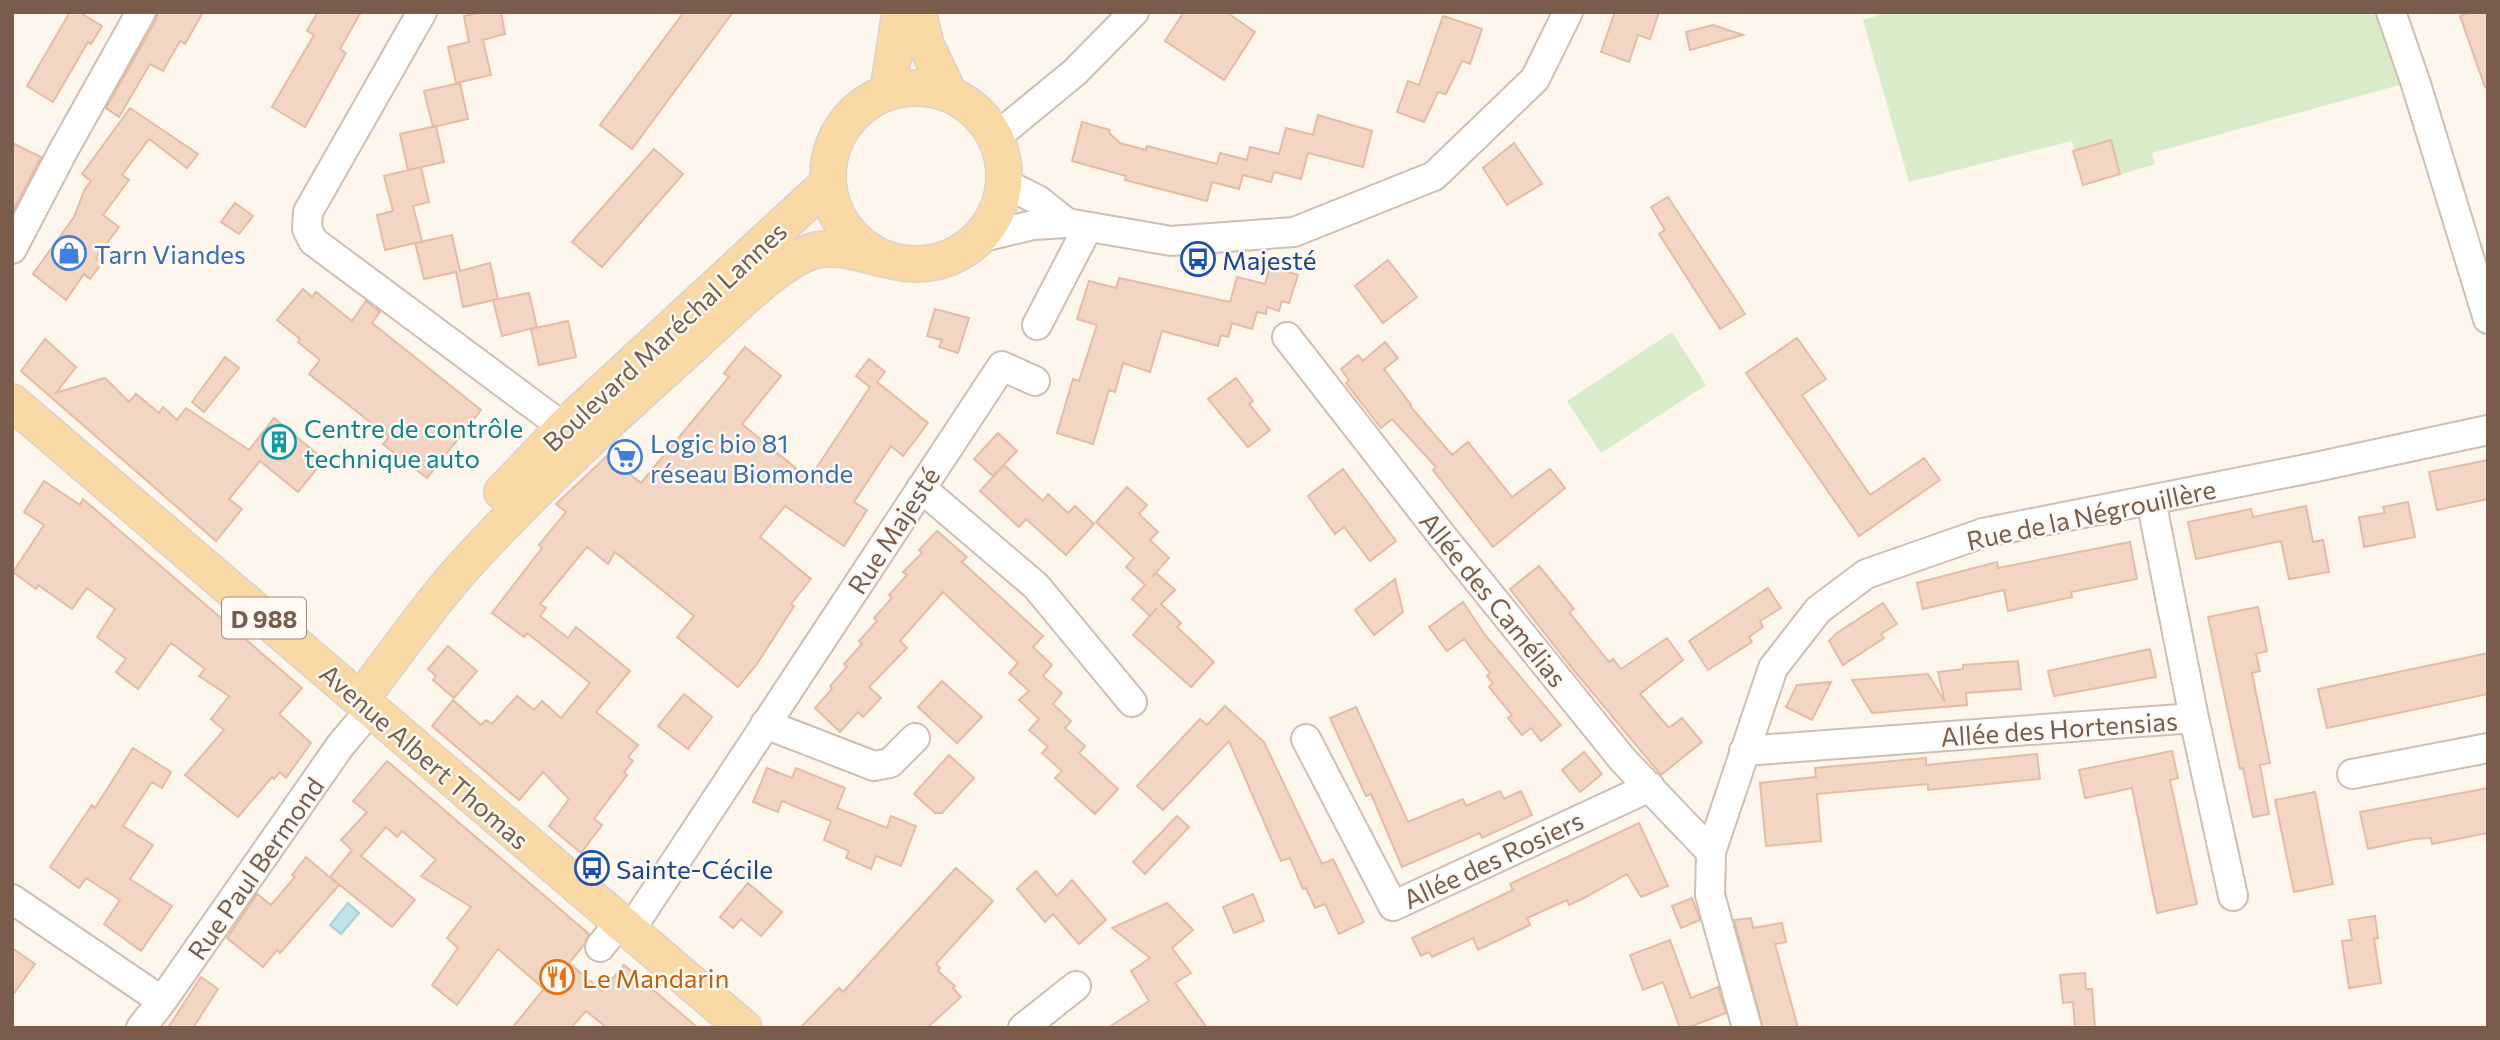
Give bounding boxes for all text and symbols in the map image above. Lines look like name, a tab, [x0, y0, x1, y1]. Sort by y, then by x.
street label: Boulevard Maréchal Lannes	[536, 215, 792, 457]
shop icon: Tarn Viandes	[50, 234, 88, 272]
place label: Tarn Viandes	[94, 238, 246, 269]
bus stop icon: Majesté	[1179, 240, 1217, 278]
place label: Majesté	[1222, 244, 1317, 275]
place label: Centre de contrôle technique auto	[304, 412, 523, 473]
building icon: Centre de contrôle technique auto	[260, 423, 298, 461]
place label: Logic bio 81 réseau Biomonde	[650, 427, 853, 488]
supermarket icon: Logic bio 81 réseau Biomonde	[606, 438, 644, 476]
street label: Rue Majesté	[841, 461, 945, 599]
street label: Rue de la Négrouillère	[1964, 472, 2218, 556]
street label: Allée des Camélias	[1414, 505, 1574, 693]
road number: D 988	[222, 598, 306, 638]
street label: Avenue Albert Thomas	[314, 657, 536, 855]
street label: Allée des Hortensias	[1939, 704, 2179, 752]
street label: Rue Paul Bermond	[180, 771, 330, 965]
street label: Allée des Rosiers	[1398, 804, 1588, 914]
bus stop icon: Sainte-Cécile	[573, 849, 611, 887]
place label: Sainte-Cécile	[616, 853, 773, 884]
restaurant icon: Le Mandarin	[538, 958, 576, 996]
place label: Le Mandarin	[582, 962, 729, 993]

